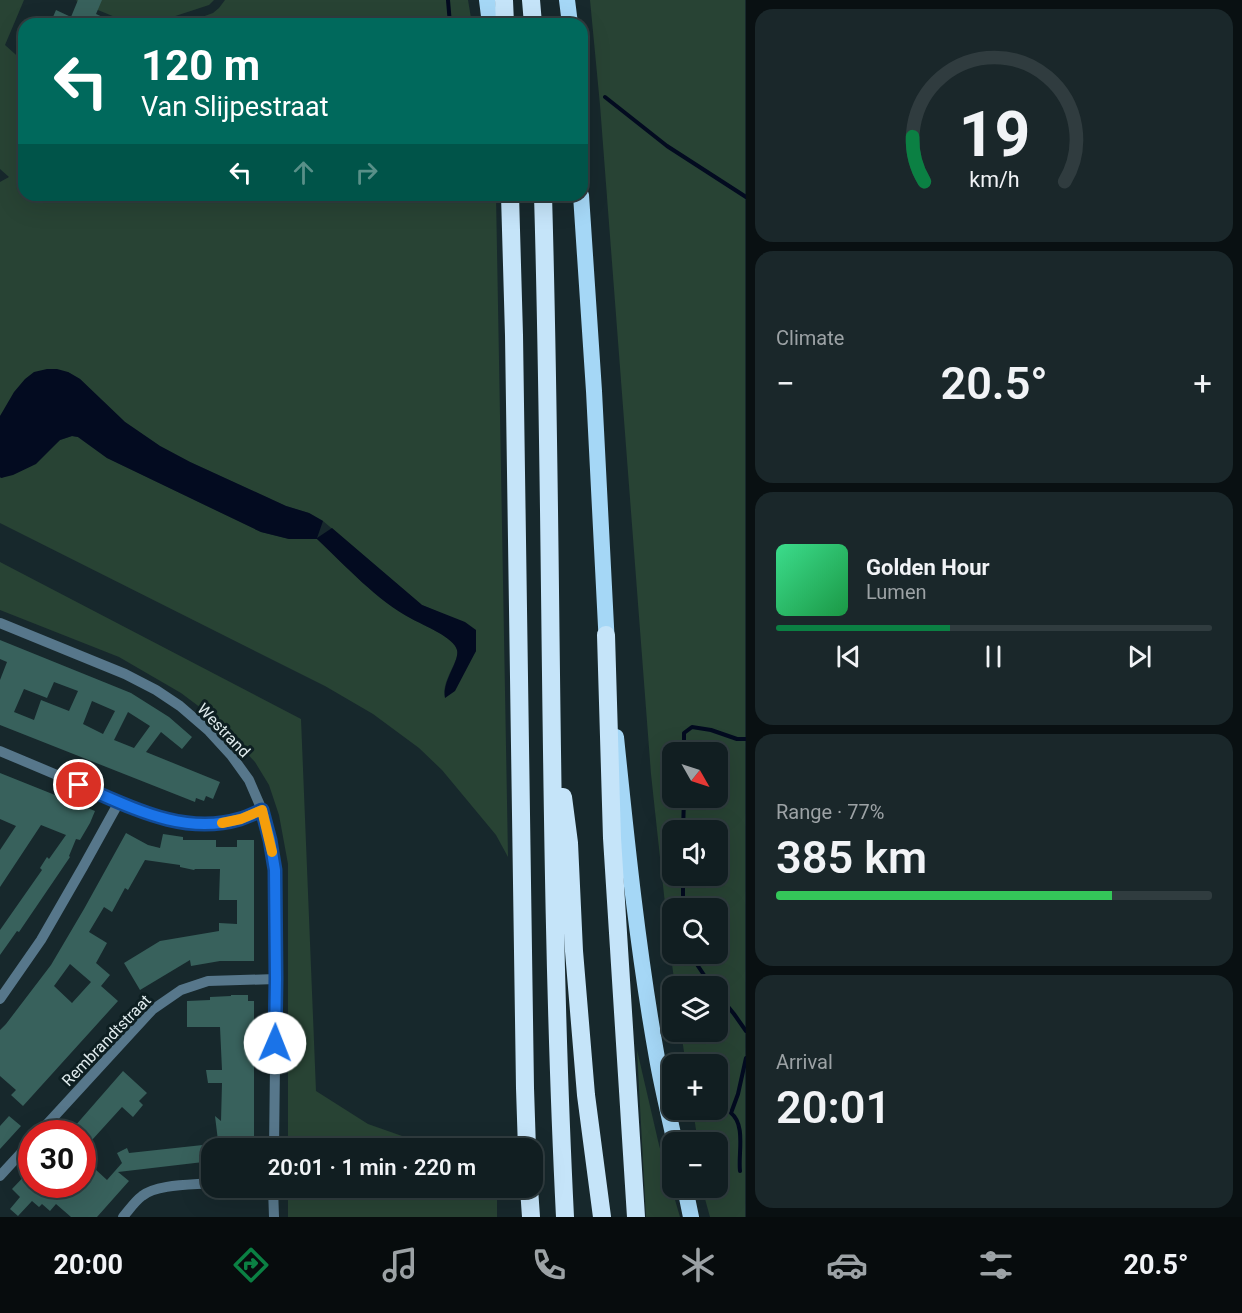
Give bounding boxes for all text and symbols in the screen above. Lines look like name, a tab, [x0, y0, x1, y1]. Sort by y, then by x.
text: 120 m	[141, 41, 260, 90]
icon: left	[42, 42, 120, 120]
text: Van Slijpestraat	[141, 91, 329, 123]
text: 19	[958, 98, 1030, 171]
icon: left	[224, 156, 257, 189]
icon: ahead	[287, 156, 320, 189]
icon: right	[350, 156, 383, 189]
text: km/h	[969, 168, 1019, 193]
text: Climate	[776, 326, 844, 350]
text: 20.5°	[940, 357, 1048, 410]
text: −	[776, 364, 795, 403]
text: +	[1193, 364, 1212, 403]
text: Golden Hour	[866, 555, 990, 580]
text: Lumen	[866, 580, 927, 604]
icon: previous	[832, 640, 865, 673]
icon: pause	[977, 640, 1010, 673]
icon: next	[1123, 640, 1156, 673]
street label: Westrand	[193, 699, 254, 761]
north arrow	[662, 742, 728, 808]
map controls	[662, 742, 728, 1198]
pin	[53, 759, 104, 810]
icon: arrive	[62, 768, 95, 801]
text: Range · 77%	[776, 800, 884, 824]
button: sound	[662, 820, 728, 886]
text: 385 km	[776, 831, 927, 884]
button: search	[662, 898, 728, 964]
button: layers	[662, 976, 728, 1042]
street label: Rembrandtstraat	[58, 991, 155, 1090]
position arrow	[243, 1011, 307, 1075]
text: Arrival	[776, 1050, 833, 1074]
button: +	[662, 1054, 728, 1120]
text: 20:01	[776, 1081, 891, 1134]
speed limit sign: 30	[18, 1120, 96, 1198]
button: −	[662, 1132, 728, 1198]
text: 20:01 · 1 min · 220 m	[268, 1155, 476, 1180]
icon: directions	[230, 1244, 272, 1286]
icon: music	[379, 1244, 421, 1286]
icon: phone	[528, 1244, 570, 1286]
icon: climate	[677, 1244, 719, 1286]
icon: car	[826, 1244, 868, 1286]
icon: filters	[975, 1244, 1017, 1286]
text: 20:00	[53, 1249, 123, 1281]
text: 20.5°	[1124, 1249, 1188, 1281]

